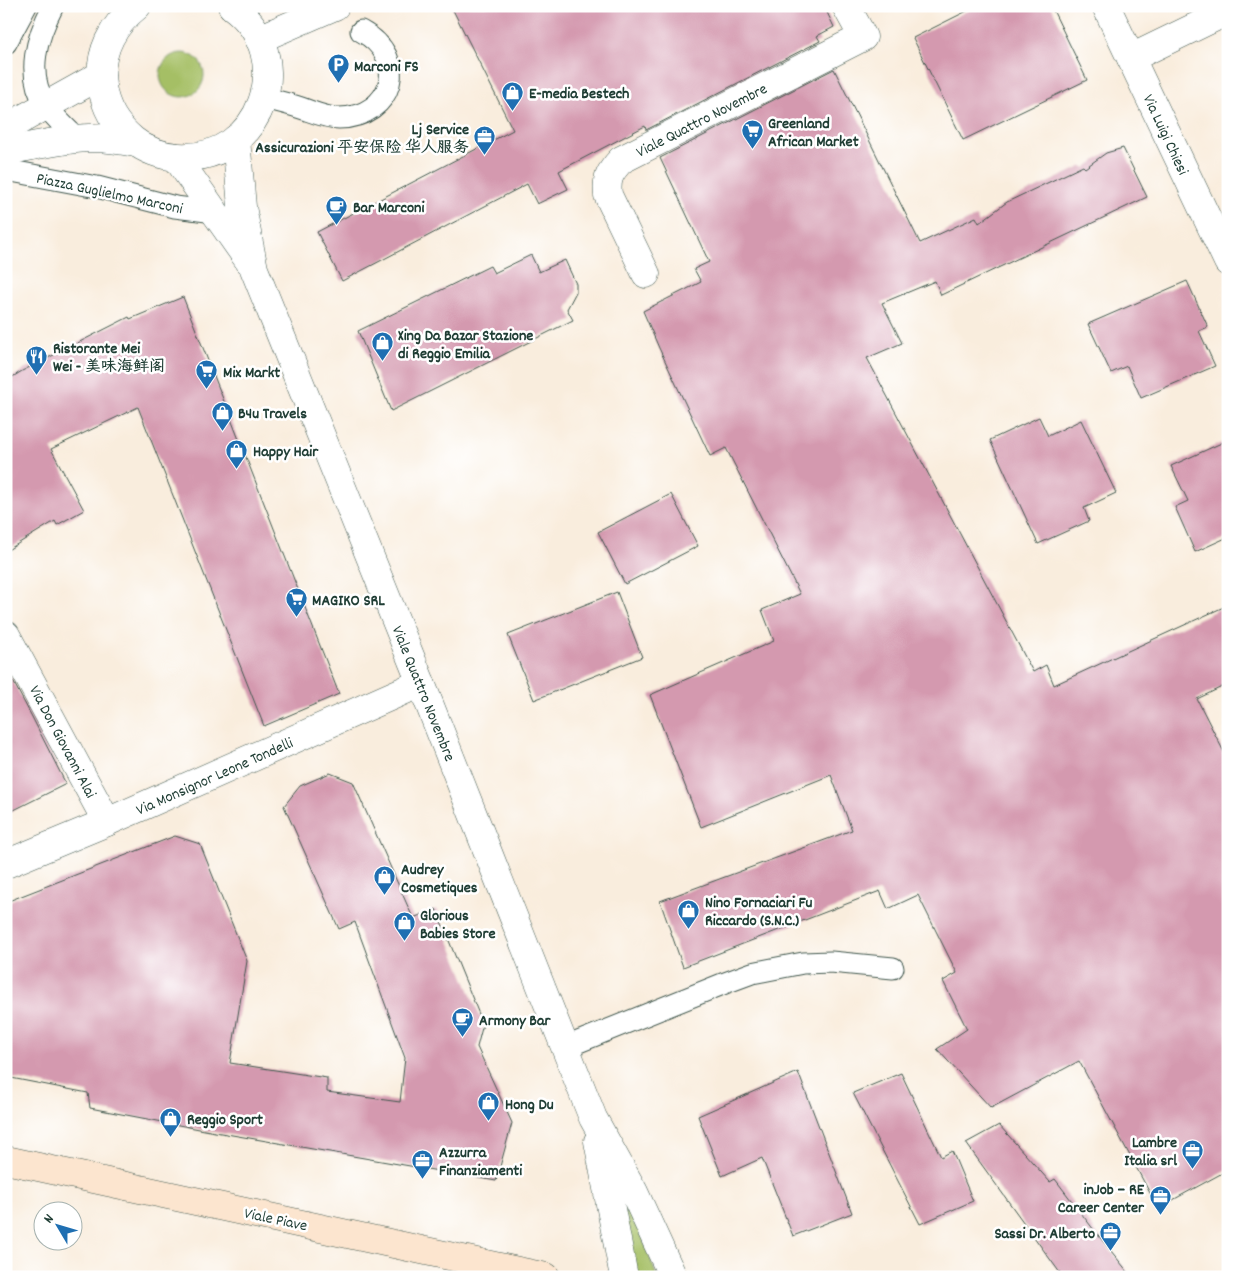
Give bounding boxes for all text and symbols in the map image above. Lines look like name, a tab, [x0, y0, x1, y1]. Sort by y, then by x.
parking icon: Marconi FS	[326, 53, 350, 84]
place label: Marconi FS	[354, 56, 419, 79]
street label: Viale Quattro Novembre	[633, 78, 772, 164]
shop icon: E-media Bestech	[501, 80, 525, 111]
place label: E-media Bestech	[529, 83, 629, 106]
street label: Via Luigi Chiesi	[1136, 91, 1193, 179]
place label: Greenland African Market	[768, 113, 859, 154]
place label: Lj Service Assicurazioni 平安保险 华人服务	[255, 119, 469, 160]
supermarket icon: Greenland African Market	[740, 119, 764, 150]
office icon: Lj Service Assicurazioni 平安保险 华人服务	[473, 125, 497, 156]
street label: Piazza Guglielmo Marconi	[34, 168, 185, 221]
cafe icon: Bar Marconi	[325, 194, 349, 225]
place label: Bar Marconi	[353, 197, 424, 220]
place label: Xing Da Bazar Stazione di Reggio Emilia	[398, 325, 533, 366]
shop icon: Xing Da Bazar Stazione di Reggio Emilia	[370, 331, 394, 362]
place label: Ristorante Mei Wei - 美味海鲜阁	[53, 338, 165, 379]
restaurant icon: Ristorante Mei Wei - 美味海鲜阁	[25, 344, 49, 375]
supermarket icon: Mix Markt	[195, 359, 219, 390]
place label: Mix Markt	[223, 362, 280, 385]
shop icon: B4u Travels	[210, 400, 234, 431]
place label: B4u Travels	[238, 403, 307, 426]
shop icon: Happy Hair	[225, 438, 249, 469]
place label: Happy Hair	[253, 441, 319, 464]
supermarket icon: MAGIKO SRL	[284, 587, 308, 618]
place label: MAGIKO SRL	[312, 590, 385, 613]
street label: Viale Quattro Novembre	[385, 623, 460, 765]
street label: Via Don Giovanni Alai	[22, 682, 101, 803]
street label: Via Monsignor Leone Tondelli	[133, 732, 297, 822]
place label: Audrey Cosmetiques	[401, 859, 478, 900]
shop icon: Audrey Cosmetiques	[373, 865, 397, 896]
place label: Nino Fornaciari Fu Riccardo (S.N.C.)	[705, 892, 813, 933]
shop icon: Nino Fornaciari Fu Riccardo (S.N.C.)	[677, 898, 701, 929]
place label: Glorious Babies Store	[420, 905, 495, 946]
shop icon: Glorious Babies Store	[392, 911, 416, 942]
cafe icon: Armony Bar	[451, 1007, 475, 1038]
place label: Armony Bar	[479, 1010, 551, 1033]
shop icon: Hong Du	[477, 1091, 501, 1122]
place label: Hong Du	[505, 1094, 554, 1117]
shop icon: Reggio Sport	[159, 1106, 183, 1137]
place label: Reggio Sport	[187, 1109, 263, 1132]
place label: Lambre Italia srl	[1124, 1132, 1177, 1173]
office icon: Lambre Italia srl	[1181, 1138, 1205, 1169]
place label: Azzurra Finanziamenti	[439, 1142, 522, 1183]
office icon: Azzurra Finanziamenti	[411, 1148, 435, 1179]
place label: inJob – RE Career Center	[1058, 1179, 1145, 1220]
office icon: inJob – RE Career Center	[1148, 1185, 1172, 1216]
north arrow	[32, 1200, 82, 1250]
street label: Viale Piave	[242, 1203, 309, 1238]
text: N	[39, 1210, 59, 1228]
office icon: Sassi Dr. Alberto	[1099, 1220, 1123, 1251]
place label: Sassi Dr. Alberto	[994, 1223, 1095, 1246]

